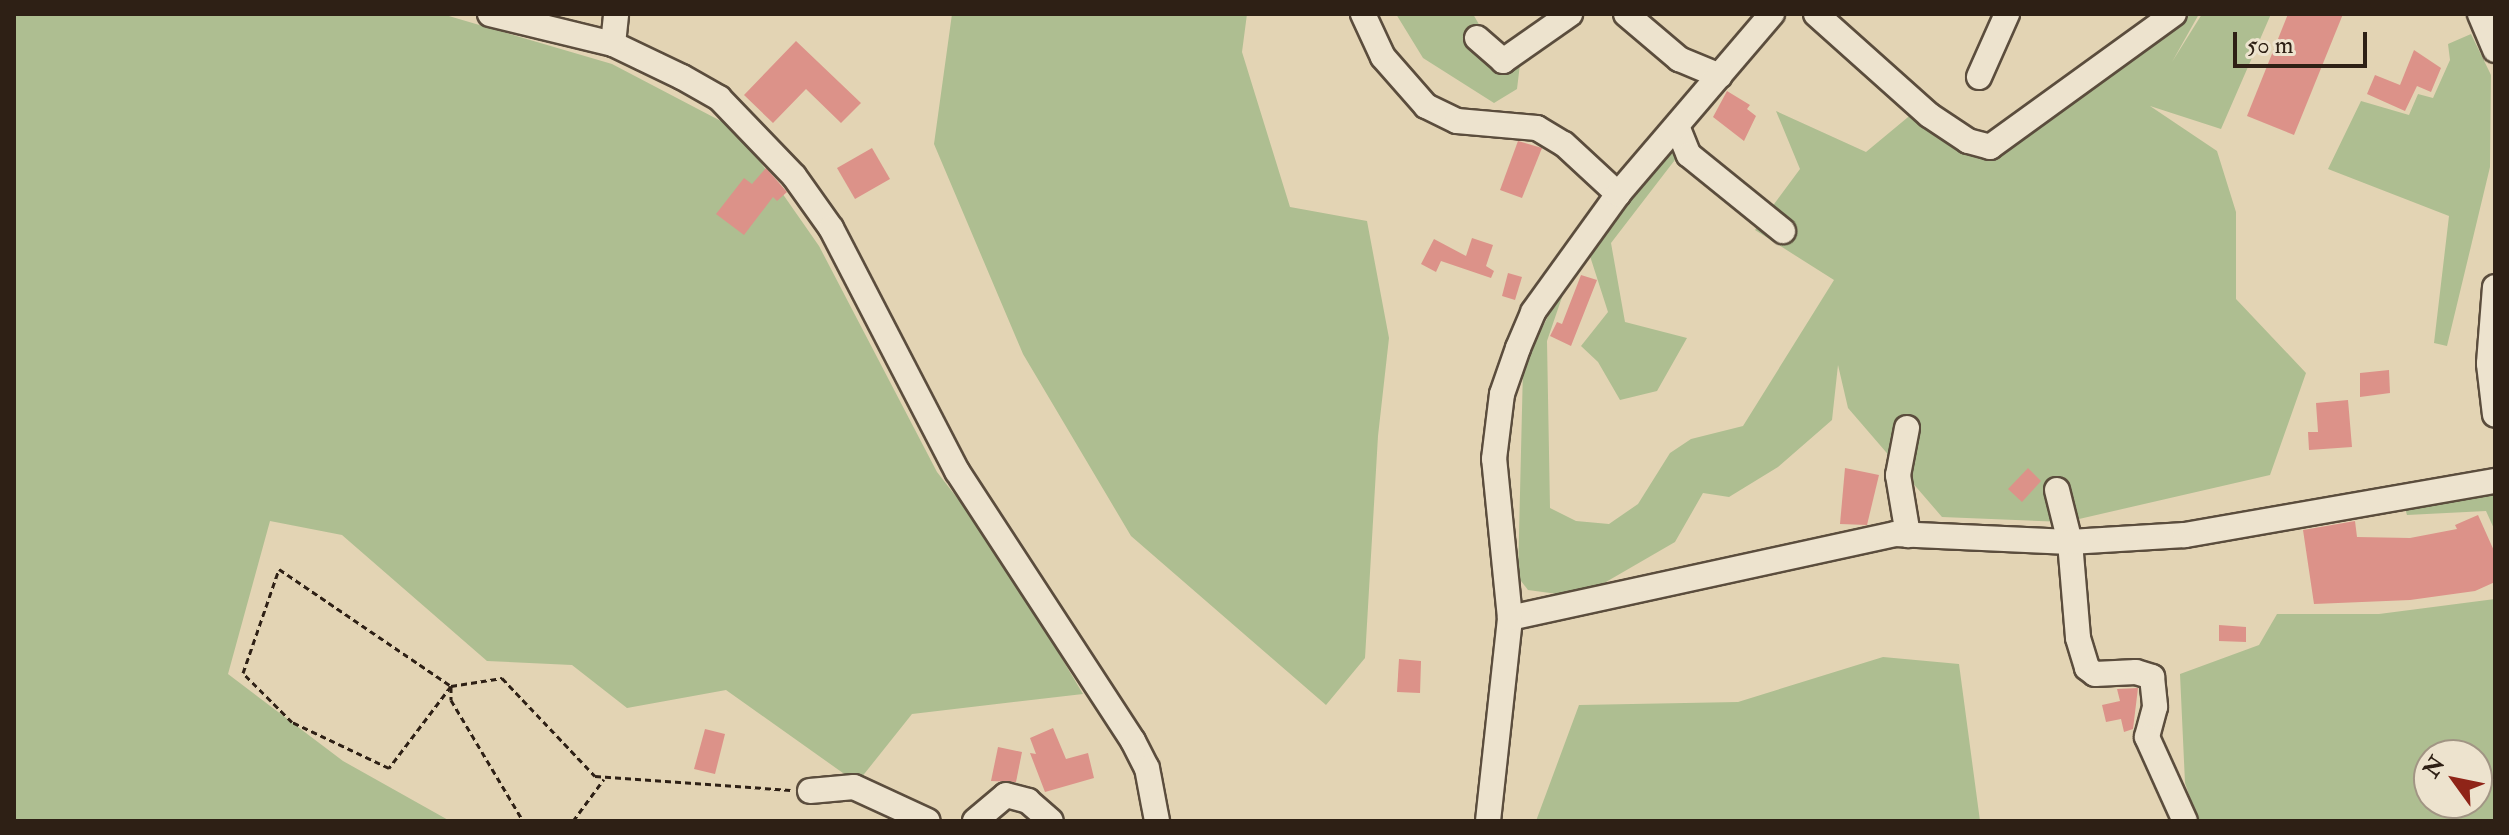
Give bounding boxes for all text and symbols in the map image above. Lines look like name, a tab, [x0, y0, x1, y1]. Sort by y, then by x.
scale bar	[2237, 16, 2371, 66]
text: 50 m	[2247, 30, 2293, 61]
north arrow	[2413, 739, 2493, 819]
text: N	[2417, 751, 2452, 783]

